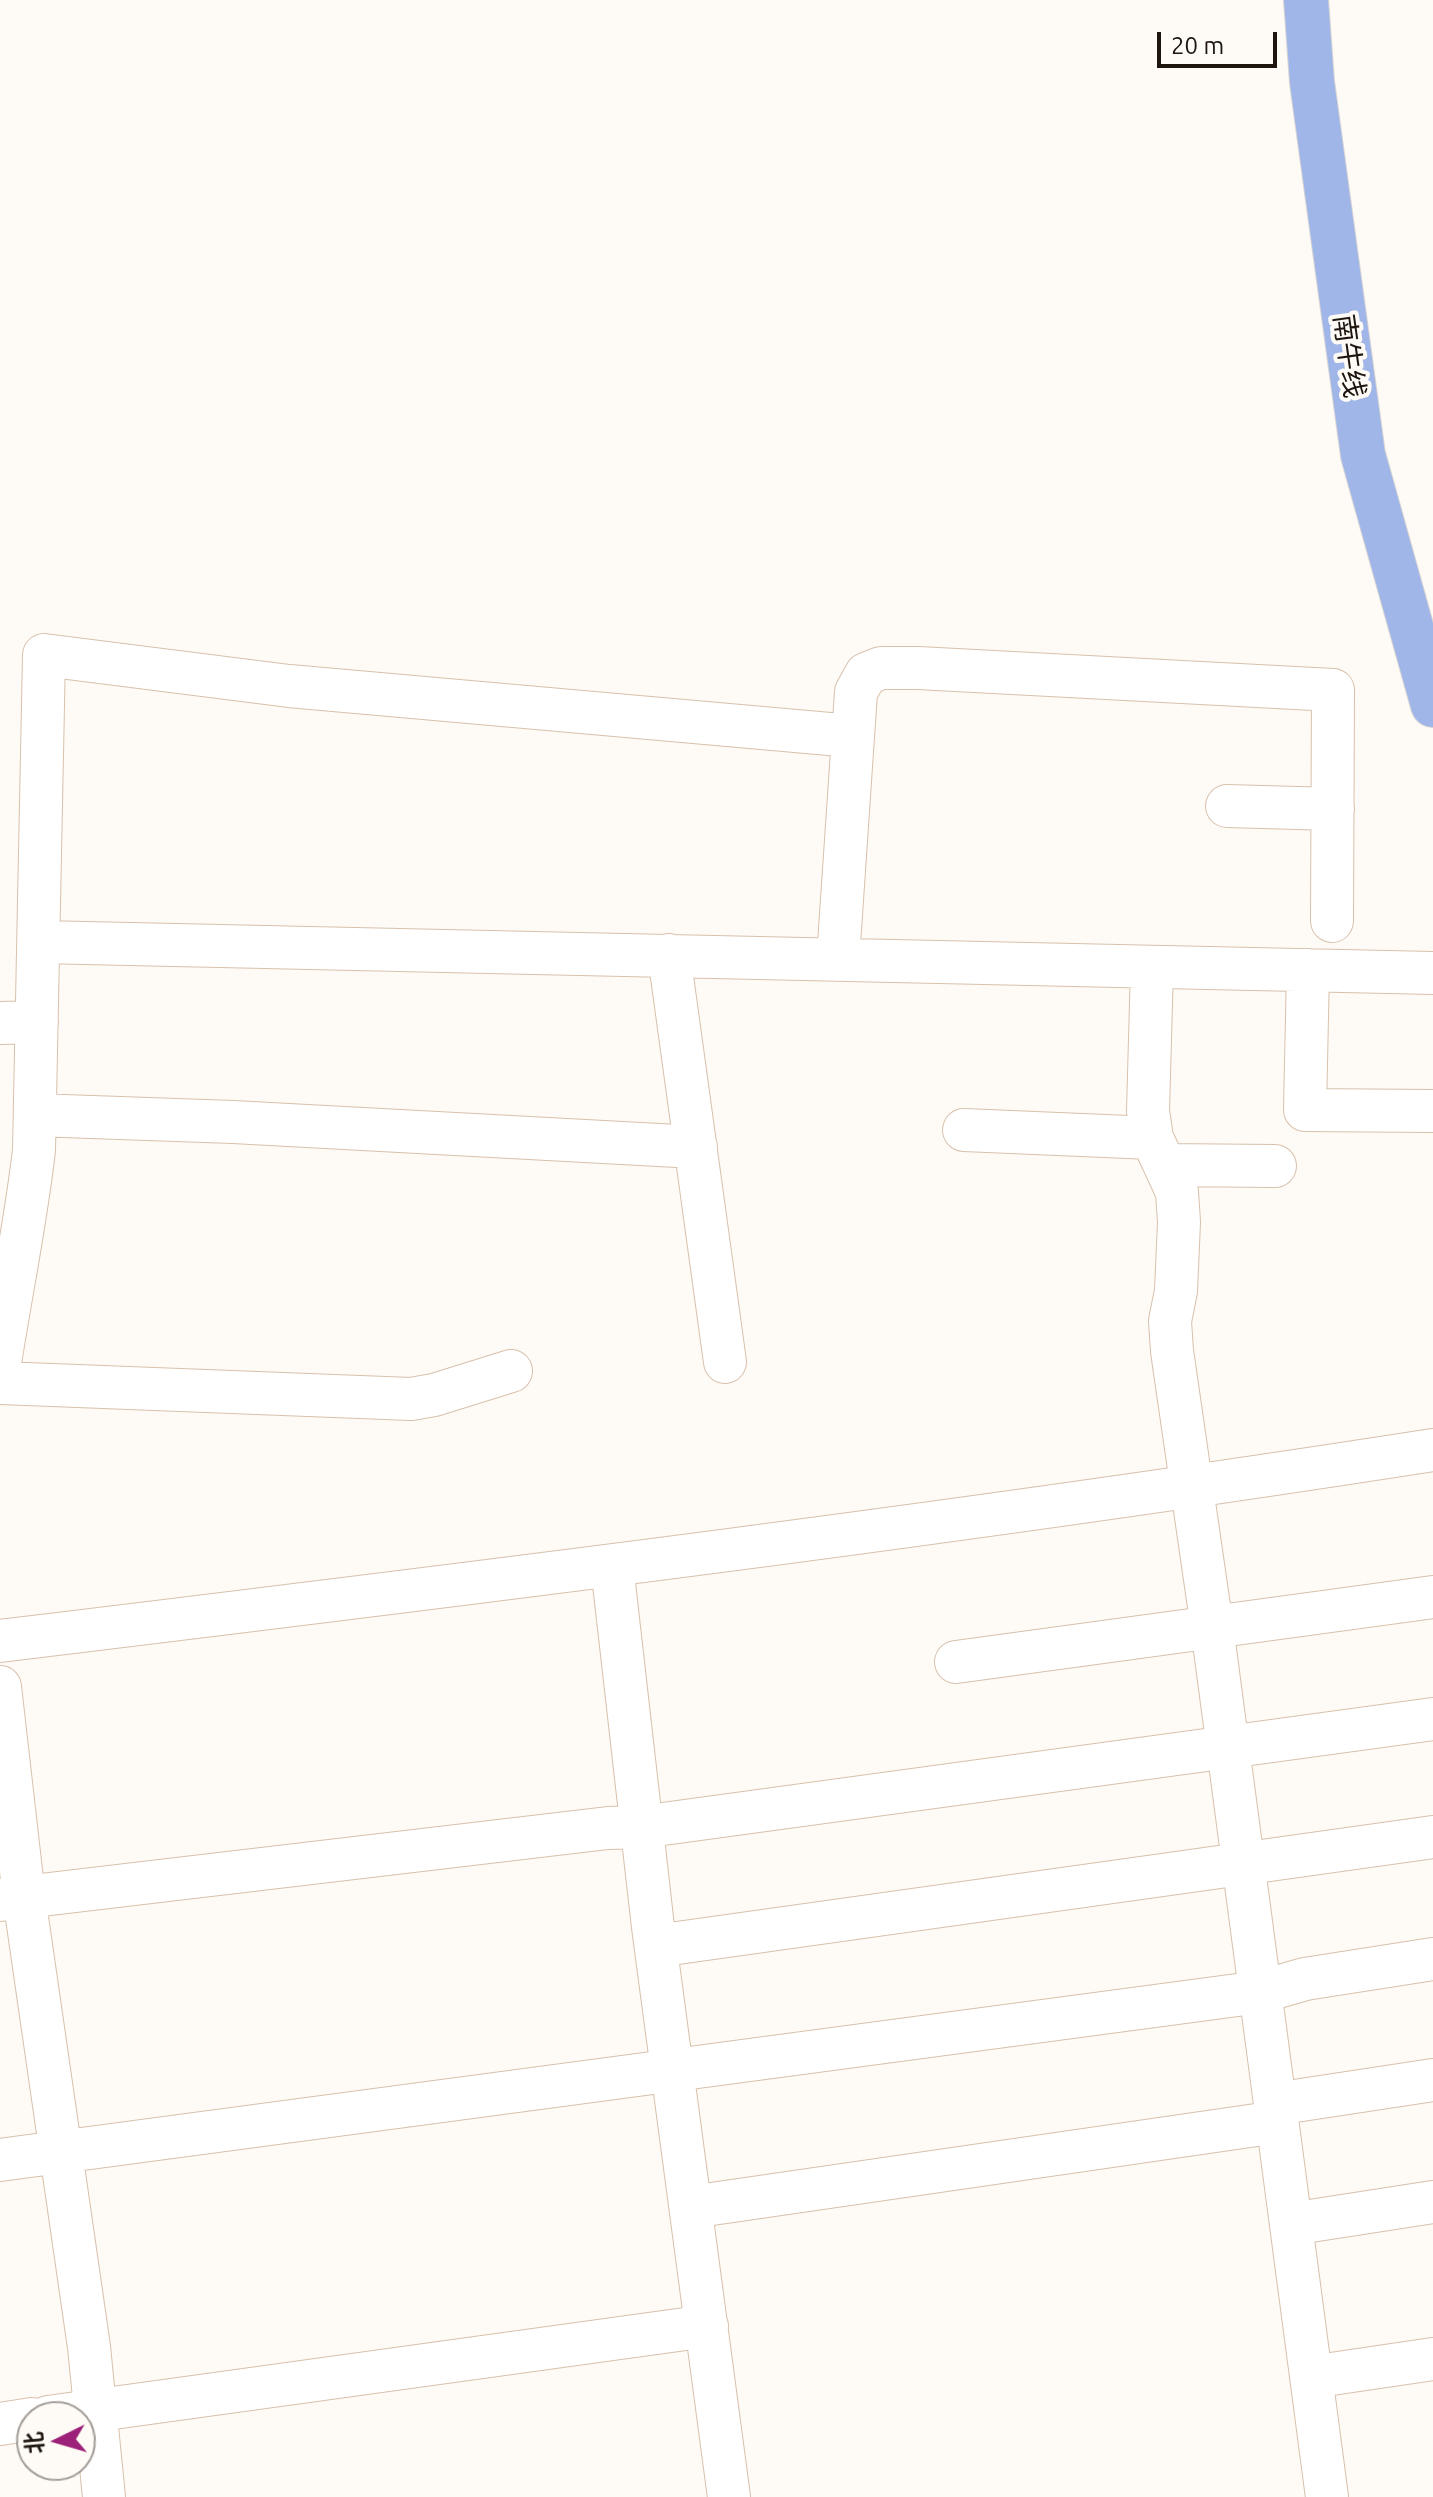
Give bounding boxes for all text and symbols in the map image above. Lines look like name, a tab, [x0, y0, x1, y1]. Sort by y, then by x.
scale bar	[1161, 16, 1281, 66]
text: 20 m	[1171, 32, 1224, 59]
street label: 南牛线	[1327, 312, 1371, 400]
north arrow	[16, 2401, 96, 2481]
text: 北	[20, 2431, 47, 2455]

